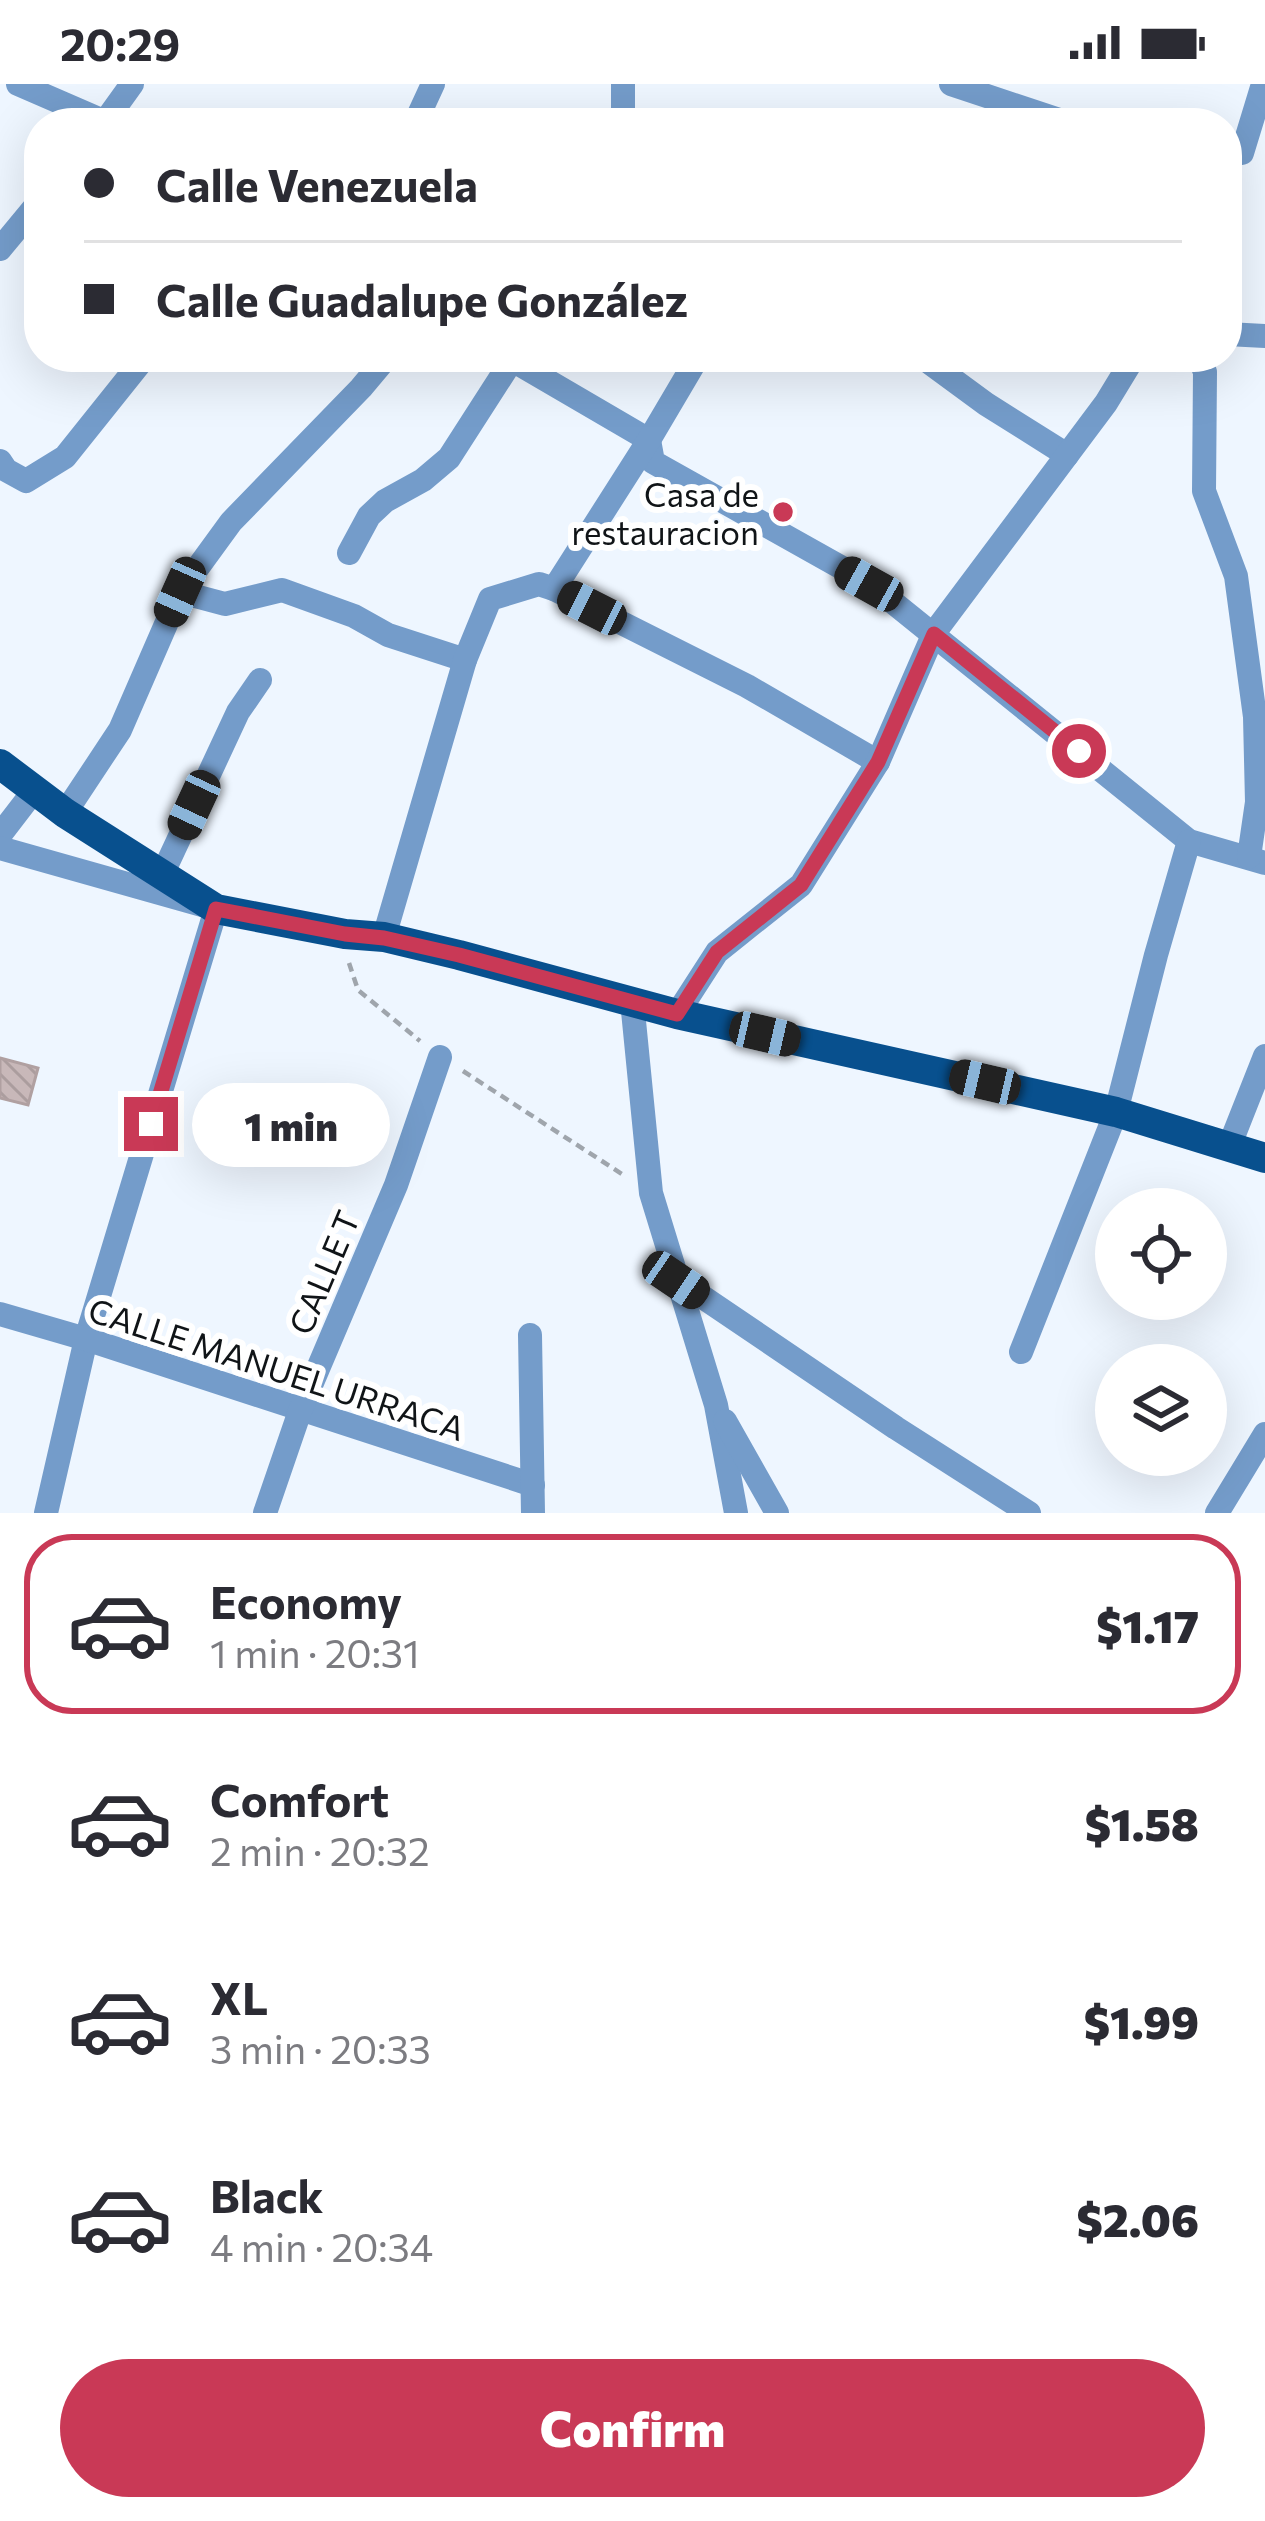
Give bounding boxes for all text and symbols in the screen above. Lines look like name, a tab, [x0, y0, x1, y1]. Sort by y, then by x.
text: 20:29	[60, 15, 180, 70]
text: Calle Venezuela	[156, 156, 478, 211]
text: Calle Guadalupe González	[156, 271, 688, 326]
place label: Casa de restauracion	[571, 473, 759, 552]
marker: Casa de restauracion	[770, 499, 796, 525]
car	[829, 551, 909, 617]
car	[149, 552, 211, 632]
car	[552, 576, 632, 640]
route start	[1052, 724, 1106, 778]
car	[162, 765, 226, 845]
car	[726, 1008, 804, 1060]
car	[946, 1056, 1024, 1108]
callout: 1 min	[193, 1082, 391, 1166]
route end	[124, 1097, 178, 1151]
text: 1 min	[244, 1101, 338, 1149]
map controls	[1095, 1188, 1227, 1476]
button: locate	[1095, 1188, 1227, 1320]
street label: CALLE T	[279, 1204, 367, 1340]
car	[636, 1245, 716, 1315]
street label: CALLE MANUEL URRACA	[84, 1288, 470, 1448]
button: layers	[1095, 1344, 1227, 1476]
icon: car	[66, 1570, 174, 1678]
text: Economy	[210, 1573, 402, 1628]
text: $1.17	[1096, 1597, 1199, 1652]
text: 1 min · 20:31	[210, 1628, 420, 1676]
icon: car	[66, 1768, 174, 1876]
text: Comfort	[210, 1771, 389, 1826]
text: $1.58	[1085, 1795, 1199, 1850]
text: 2 min · 20:32	[210, 1826, 430, 1874]
icon: car	[66, 1966, 174, 2074]
text: XL	[210, 1969, 268, 2024]
text: $1.99	[1084, 1993, 1199, 2048]
text: 3 min · 20:33	[210, 2024, 431, 2072]
icon: car	[66, 2164, 174, 2272]
text: Black	[210, 2167, 323, 2222]
text: $2.06	[1077, 2191, 1199, 2246]
text: 4 min · 20:34	[210, 2222, 433, 2270]
button: Confirm	[60, 2359, 1205, 2497]

